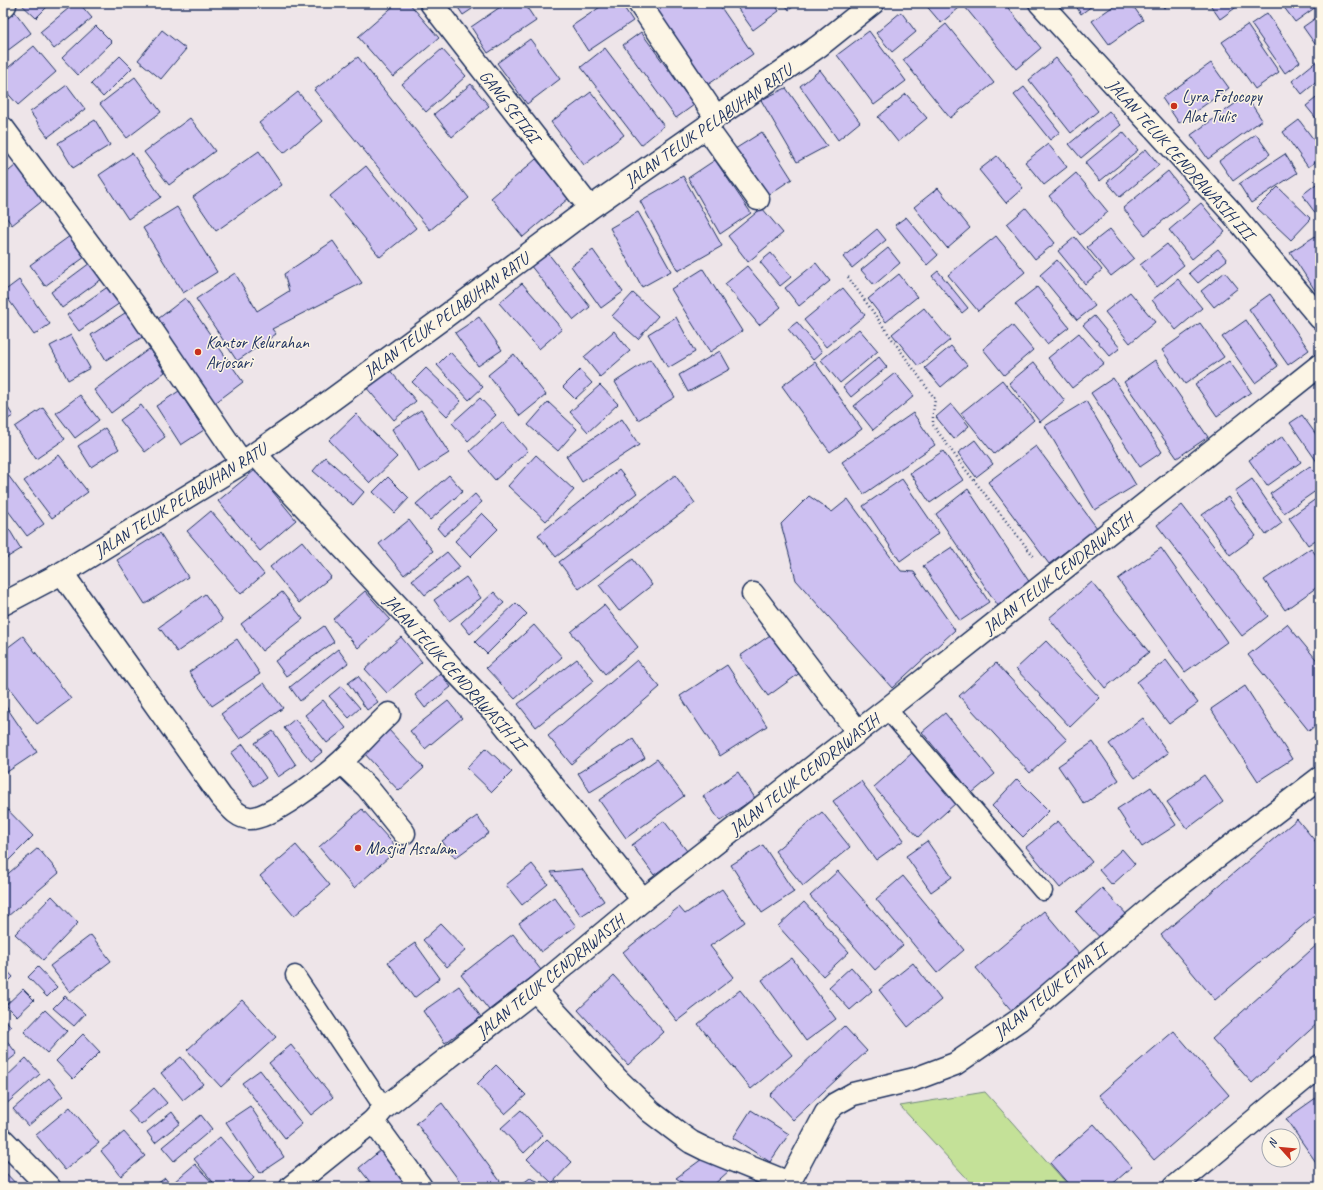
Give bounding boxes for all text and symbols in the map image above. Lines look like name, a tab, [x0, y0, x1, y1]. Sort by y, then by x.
street label: JALAN TELUK PELABUHAN RATU	[620, 58, 799, 192]
street label: GANG SETIGI	[475, 66, 547, 150]
street label: JALAN TELUK CENDRAWASIH III	[1102, 74, 1261, 247]
place label: Lyra Fotocopy Alat Tulis	[1182, 86, 1263, 127]
marker: Lyra Fotocopy Alat Tulis	[1169, 101, 1179, 111]
street label: JALAN TELUK PELABUHAN RATU	[359, 246, 536, 383]
place label: Kantor Kelurahan Arjosari	[206, 332, 310, 373]
marker: Kantor Kelurahan Arjosari	[193, 347, 203, 357]
street label: JALAN TELUK PELABUHAN RATU	[90, 437, 273, 563]
street label: JALAN TELUK CENDRAWASIH	[978, 506, 1140, 639]
street label: JALAN TELUK CENDRAWASIH II	[379, 590, 533, 758]
street label: JALAN TELUK CENDRAWASIH	[724, 707, 886, 840]
place label: Masjid Assalam	[366, 838, 457, 859]
marker: Masjid Assalam	[353, 843, 363, 853]
street label: JALAN TELUK CENDRAWASIH	[471, 908, 631, 1043]
street label: JALAN TELUK ETNA II	[989, 937, 1114, 1044]
north arrow	[1261, 1128, 1301, 1168]
text: N	[1264, 1135, 1281, 1150]

